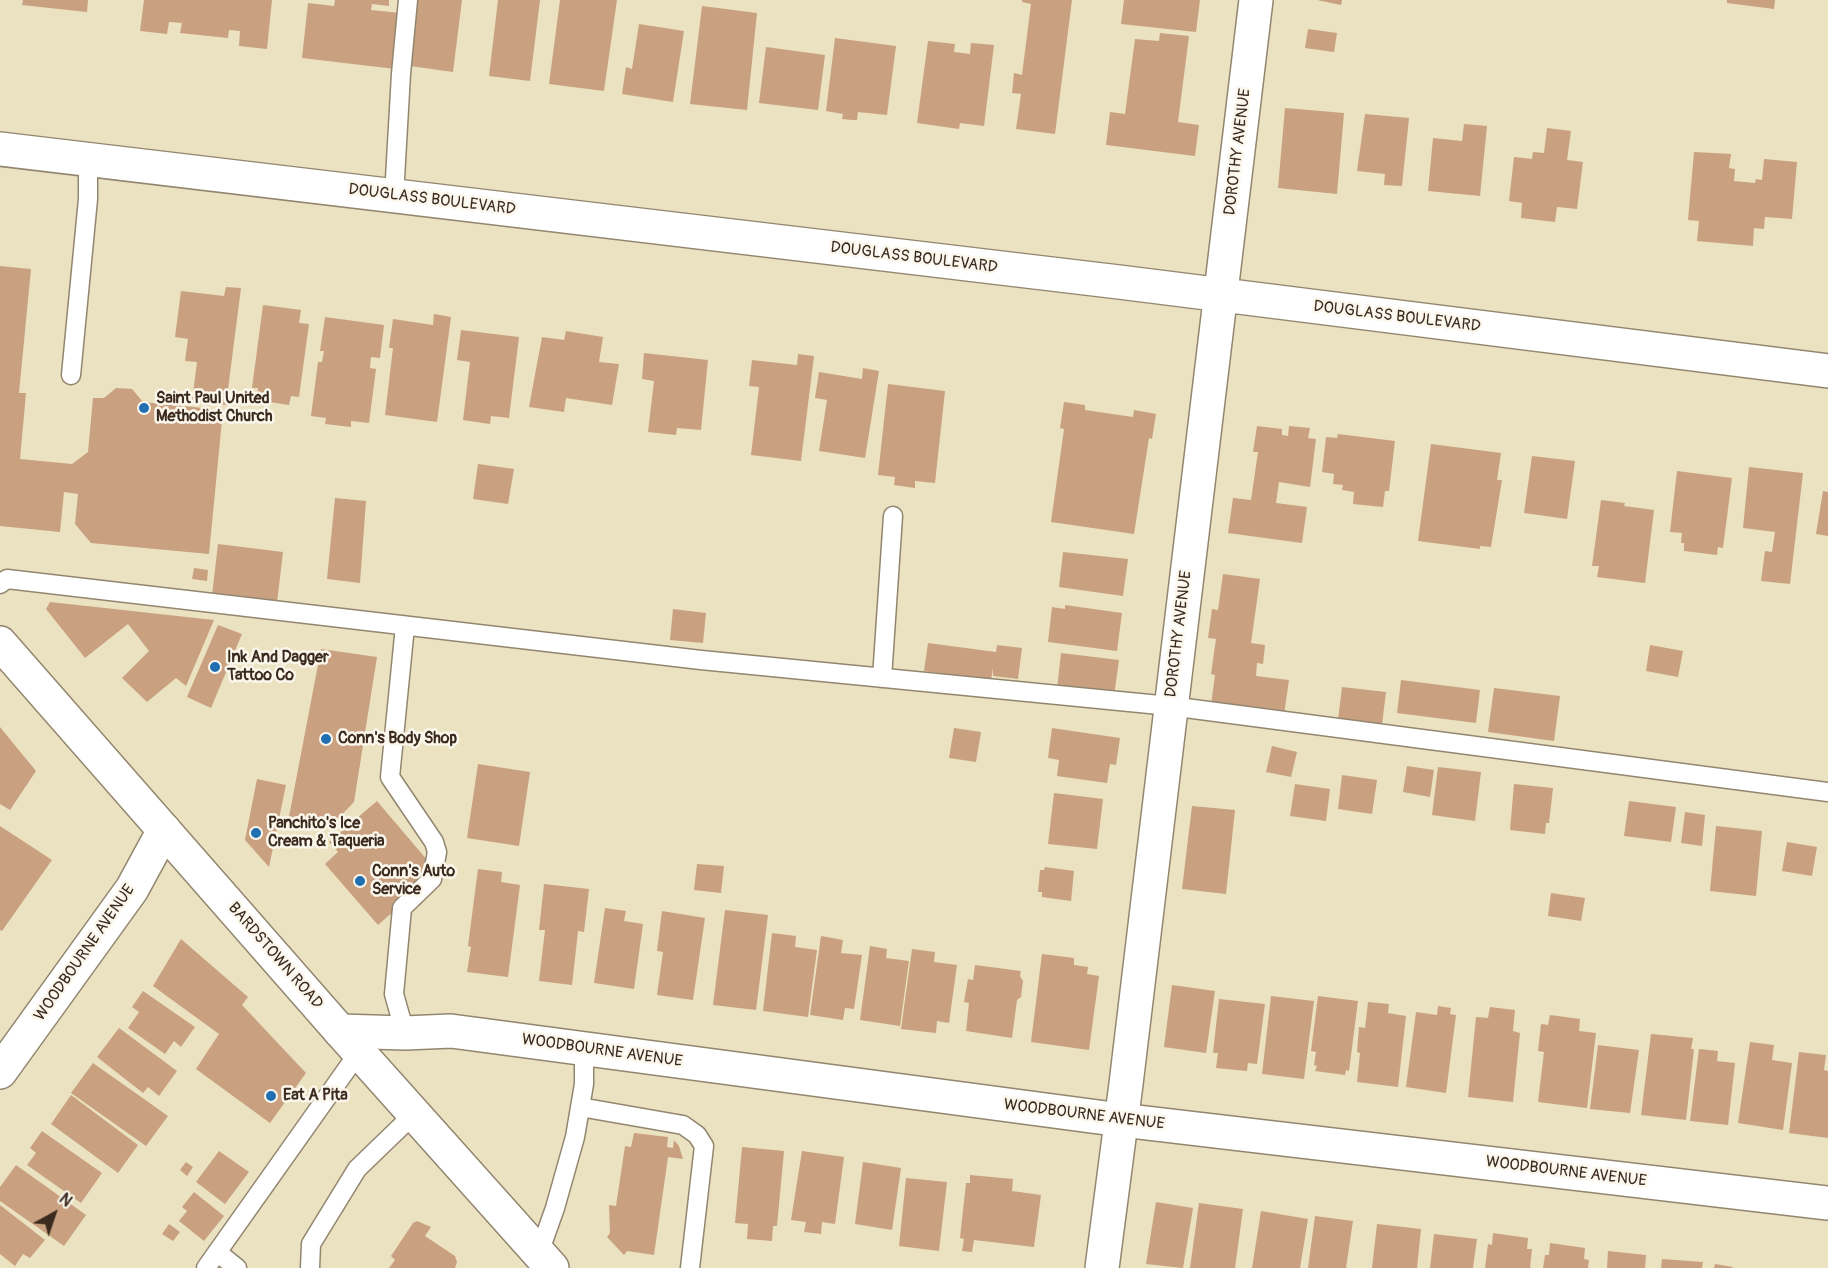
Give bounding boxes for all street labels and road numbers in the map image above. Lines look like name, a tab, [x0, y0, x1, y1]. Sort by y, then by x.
street label: DOROTHY AVENUE	[1221, 87, 1255, 217]
street label: DOUGLASS BOULEVARD	[347, 180, 517, 220]
street label: DOUGLASS BOULEVARD	[829, 238, 999, 278]
street label: DOUGLASS BOULEVARD	[1312, 297, 1482, 337]
street label: DOROTHY AVENUE	[1162, 569, 1196, 699]
street label: WOODBOURNE AVENUE	[31, 881, 139, 1025]
street label: BARDSTOWN ROAD	[224, 899, 326, 1013]
street label: WOODBOURNE AVENUE	[520, 1030, 684, 1072]
street label: WOODBOURNE AVENUE	[1002, 1096, 1166, 1134]
street label: WOODBOURNE AVENUE	[1484, 1153, 1648, 1191]

